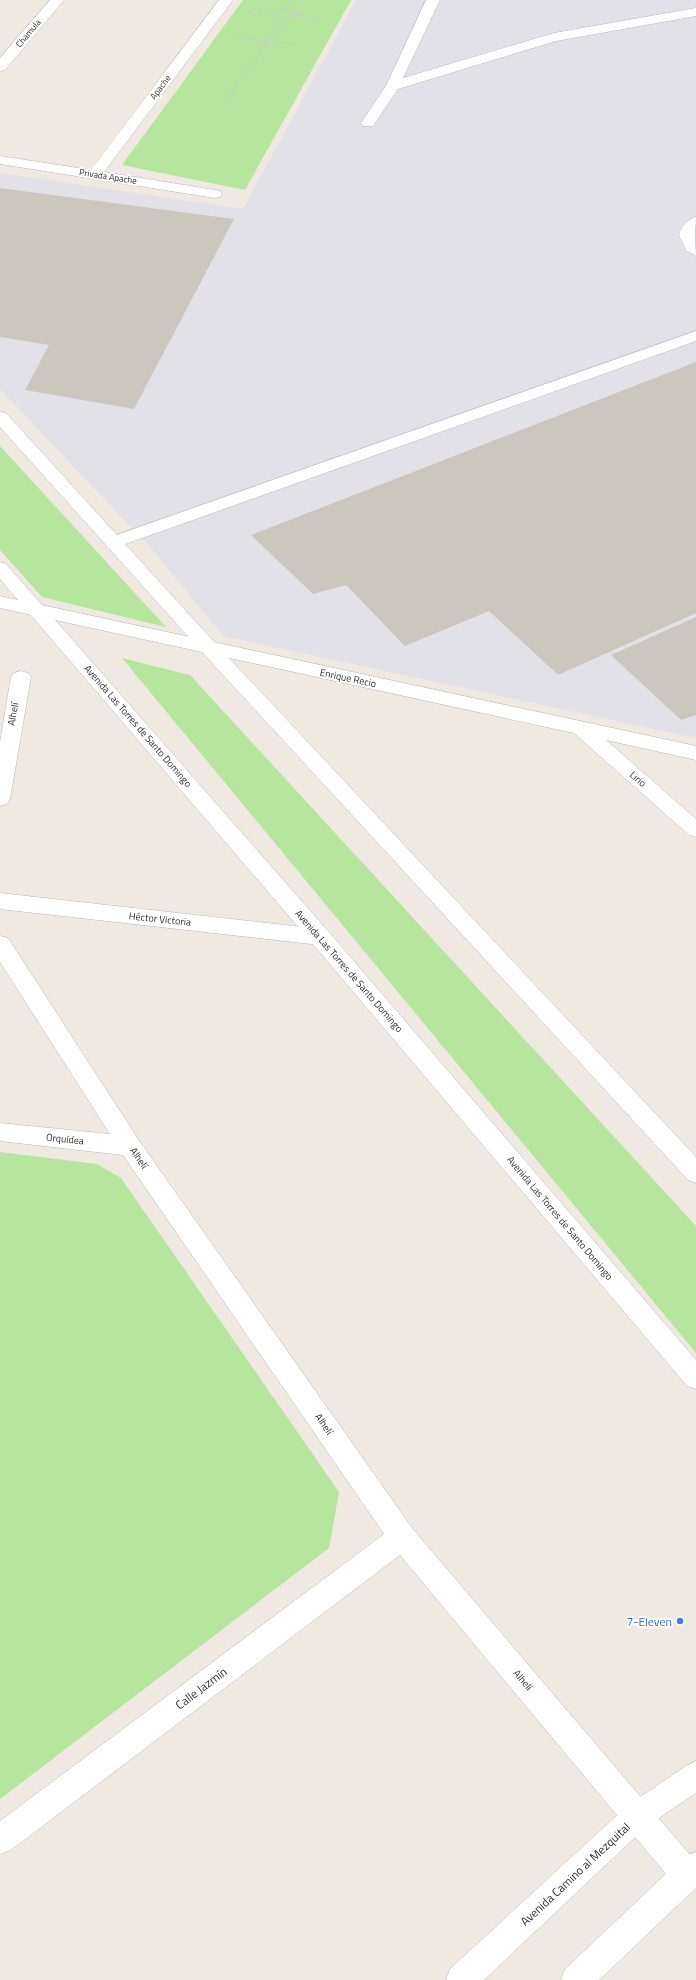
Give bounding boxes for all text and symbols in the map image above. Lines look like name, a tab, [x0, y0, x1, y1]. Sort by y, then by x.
street label: Chamula	[12, 16, 44, 50]
street label: Apache	[146, 72, 174, 102]
street label: Privada Apache	[78, 165, 138, 187]
street label: Avenida Las Torres de Santo Domingo	[81, 661, 195, 791]
street label: Enrique Recio	[318, 665, 378, 691]
street label: Alhelí	[4, 700, 23, 727]
street label: Lirio	[626, 767, 650, 791]
street label: Avenida Las Torres de Santo Domingo	[292, 906, 406, 1036]
street label: Héctor Victoria	[128, 908, 192, 930]
street label: Orquídea	[45, 1130, 85, 1148]
street label: Alhelí	[126, 1144, 152, 1172]
street label: Avenida Las Torres de Santo Domingo	[503, 1153, 617, 1283]
street label: Alhelí	[311, 1410, 337, 1438]
place label: 7-Eleven	[626, 1612, 672, 1631]
marker: 7-Eleven	[675, 1616, 685, 1626]
street label: Calle Jazmín	[171, 1662, 231, 1714]
street label: Alhelí	[510, 1666, 537, 1694]
street label: Avenida Camino al Mezquital	[516, 1818, 634, 1930]

